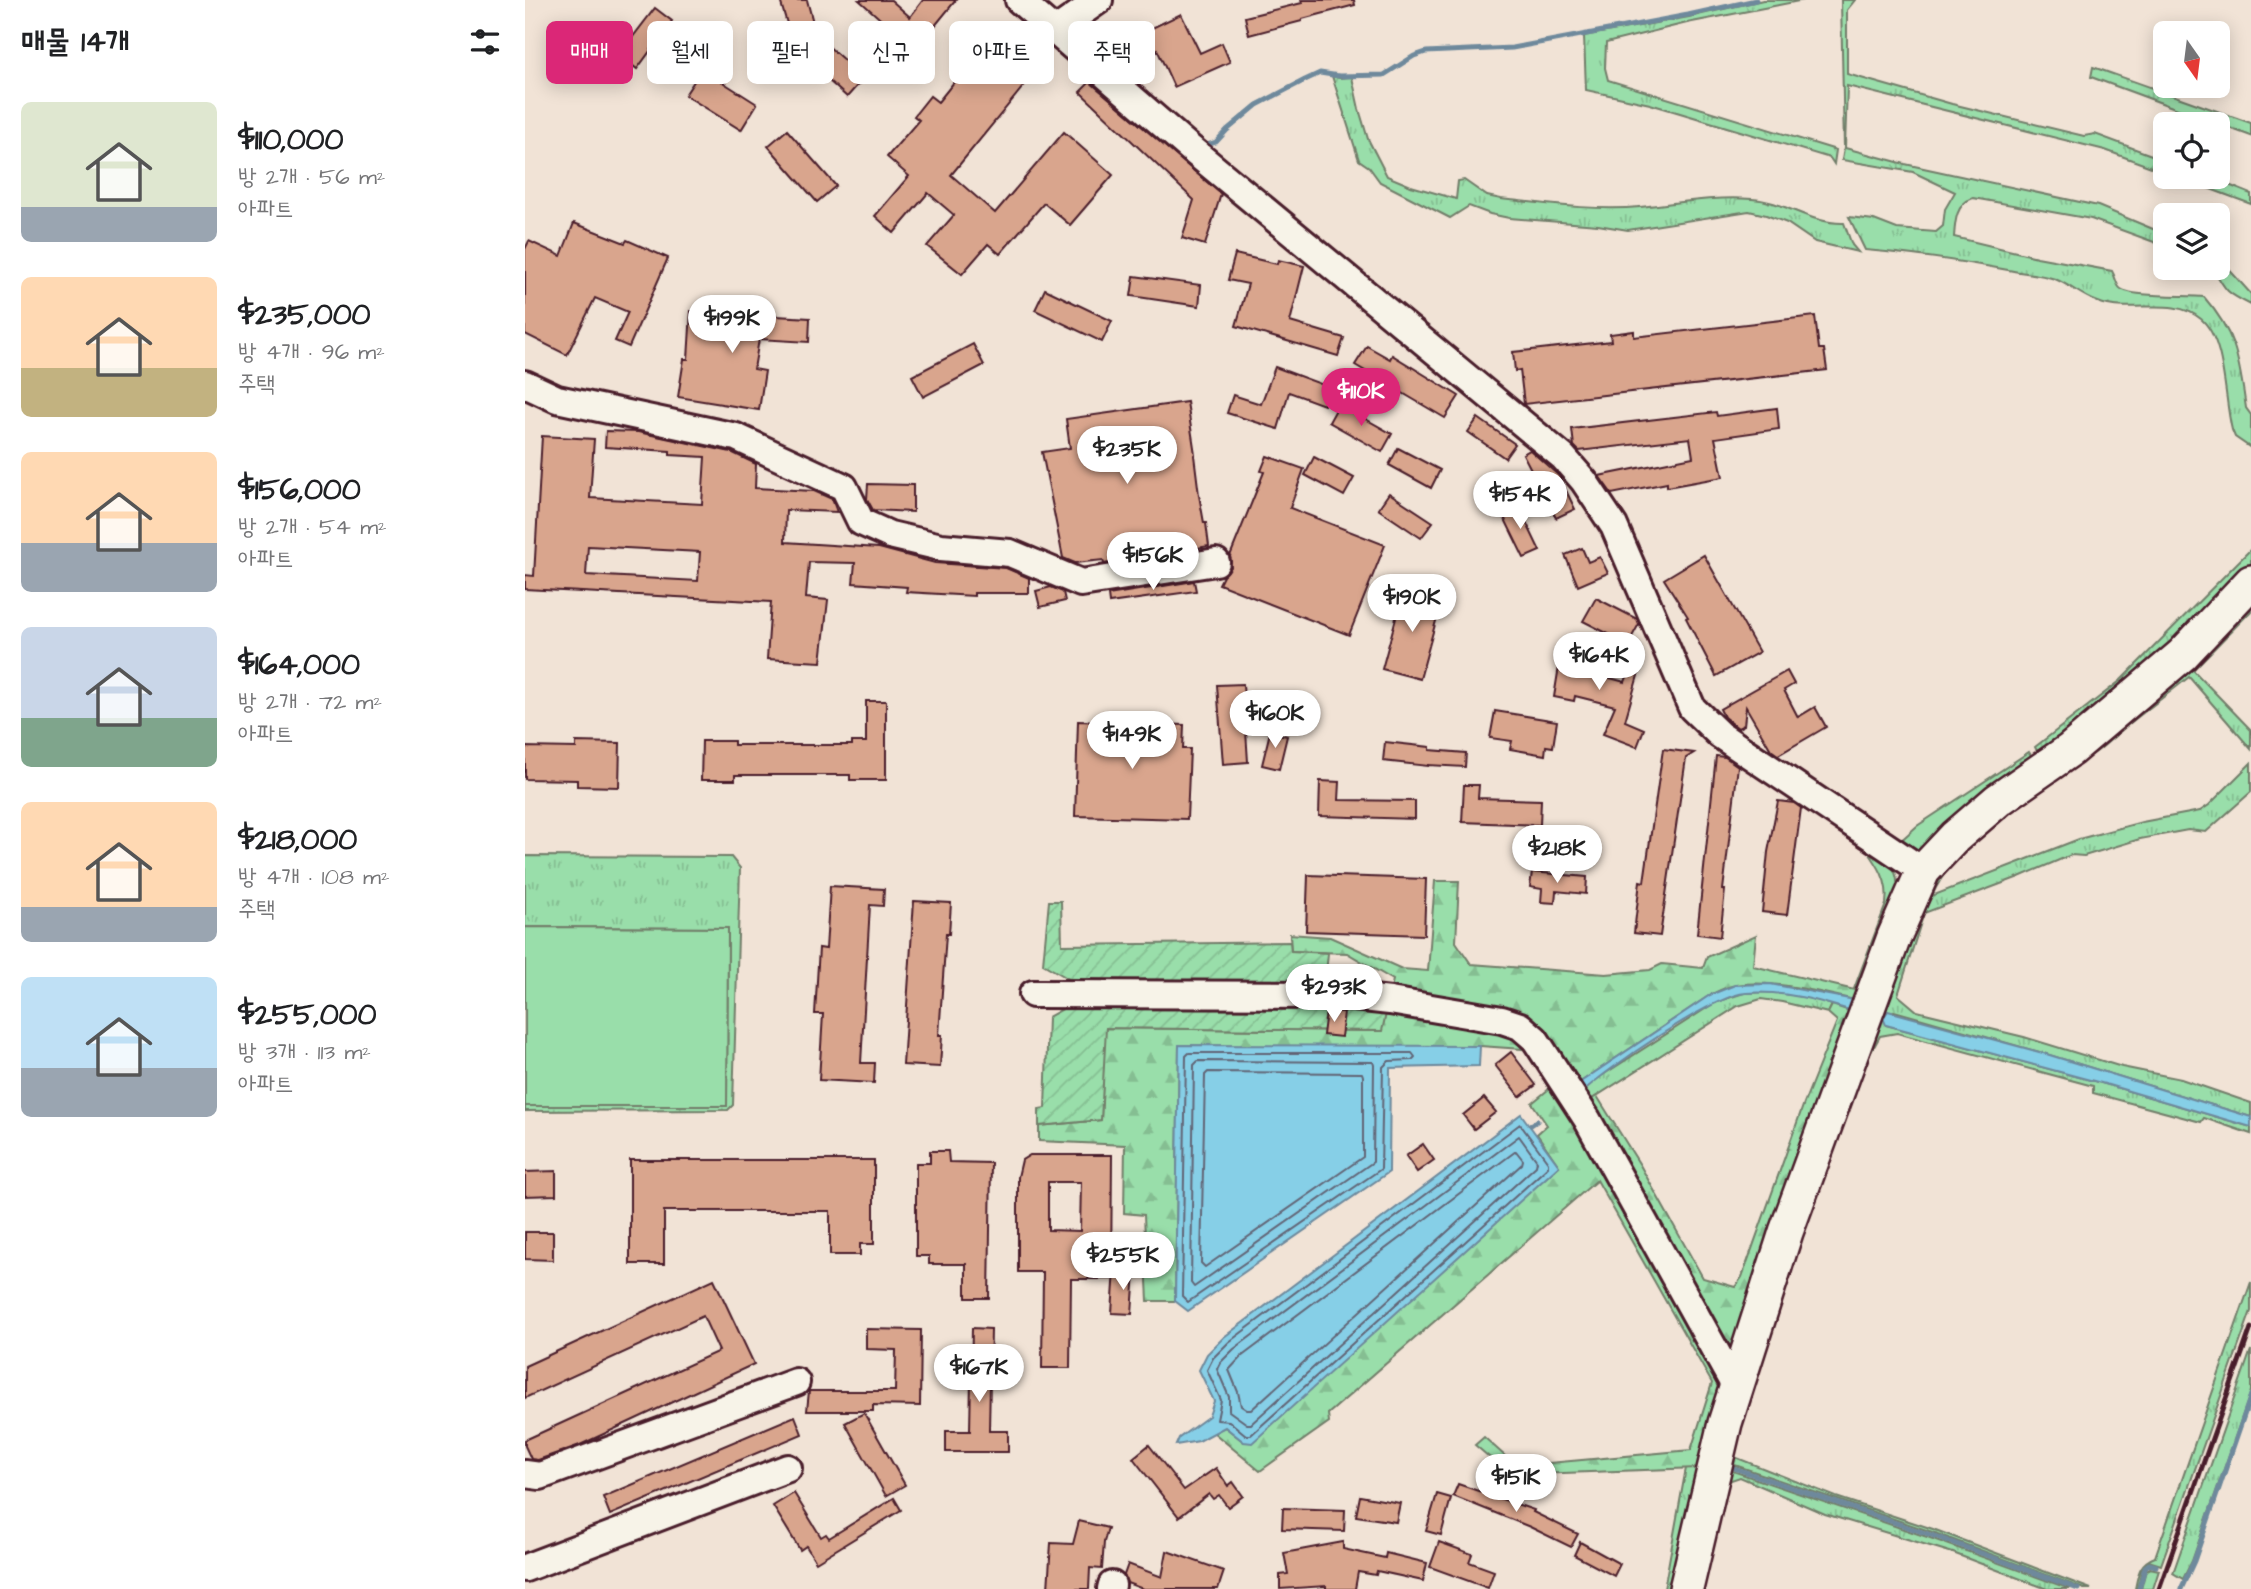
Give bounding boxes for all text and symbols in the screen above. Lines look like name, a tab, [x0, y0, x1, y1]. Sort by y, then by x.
text: 매물 14개	[21, 21, 130, 63]
chip: 매매	[546, 21, 633, 84]
chip: 월세	[647, 21, 733, 84]
chip: 필터	[747, 21, 834, 84]
chip: 신규	[848, 21, 935, 84]
chip: 아파트	[949, 21, 1054, 84]
chip: 주택	[1068, 21, 1155, 84]
north arrow	[2153, 21, 2229, 98]
map controls	[2153, 21, 2230, 280]
icon: filters	[466, 23, 504, 61]
button: locate	[2153, 112, 2230, 189]
text: $110,000	[238, 119, 343, 161]
icon: home	[77, 130, 161, 214]
text: 방 2개 · 56 m²	[238, 161, 385, 193]
text: 아파트	[238, 193, 294, 225]
button: layers	[2153, 203, 2230, 280]
text: $235,000	[238, 294, 370, 336]
pin: $199K	[683, 296, 781, 355]
text: $199K	[704, 302, 760, 334]
icon: home	[77, 305, 161, 389]
text: 방 4개 · 96 m²	[238, 336, 385, 368]
text: 주택	[238, 368, 275, 400]
pin: $110K	[1312, 368, 1410, 428]
text: $110K	[1337, 375, 1385, 407]
pin: $235K	[1078, 426, 1176, 486]
text: $235K	[1093, 433, 1161, 465]
text: $156,000	[238, 469, 361, 511]
pin: $154K	[1471, 472, 1569, 531]
text: $154K	[1489, 478, 1551, 510]
icon: home	[77, 480, 161, 564]
text: 방 2개 · 54 m²	[238, 511, 387, 543]
pin: $156K	[1104, 532, 1202, 592]
text: $156K	[1123, 539, 1183, 571]
text: 아파트	[238, 543, 294, 575]
pin: $190K	[1363, 574, 1461, 634]
text: $190K	[1383, 581, 1441, 613]
pin: $164K	[1550, 632, 1648, 692]
text: $164K	[1569, 639, 1629, 671]
text: $164,000	[238, 644, 360, 686]
icon: home	[77, 655, 161, 739]
text: 방 2개 · 72 m²	[238, 686, 382, 718]
pin: $160K	[1226, 690, 1324, 750]
text: $160K	[1246, 697, 1304, 729]
pin: $149K	[1083, 712, 1181, 771]
text: 아파트	[238, 718, 294, 750]
text: $149K	[1103, 718, 1161, 750]
text: $218,000	[238, 819, 357, 861]
pin: $218K	[1508, 826, 1606, 885]
icon: home	[77, 830, 161, 914]
text: $218K	[1528, 832, 1586, 864]
text: 방 4개 · 108 m²	[238, 861, 390, 893]
text: 주택	[238, 893, 275, 925]
pin: $293K	[1285, 964, 1383, 1024]
text: $293K	[1302, 971, 1366, 1003]
text: $255,000	[238, 994, 376, 1036]
icon: home	[77, 1005, 161, 1089]
text: 방 3개 · 113 m²	[238, 1036, 371, 1068]
text: 아파트	[238, 1068, 294, 1100]
pin: $255K	[1074, 1232, 1172, 1292]
text: $255K	[1087, 1239, 1159, 1271]
pin: $167K	[930, 1344, 1028, 1404]
text: $167K	[950, 1351, 1008, 1383]
pin: $151K	[1467, 1454, 1565, 1514]
text: $151K	[1492, 1461, 1540, 1493]

